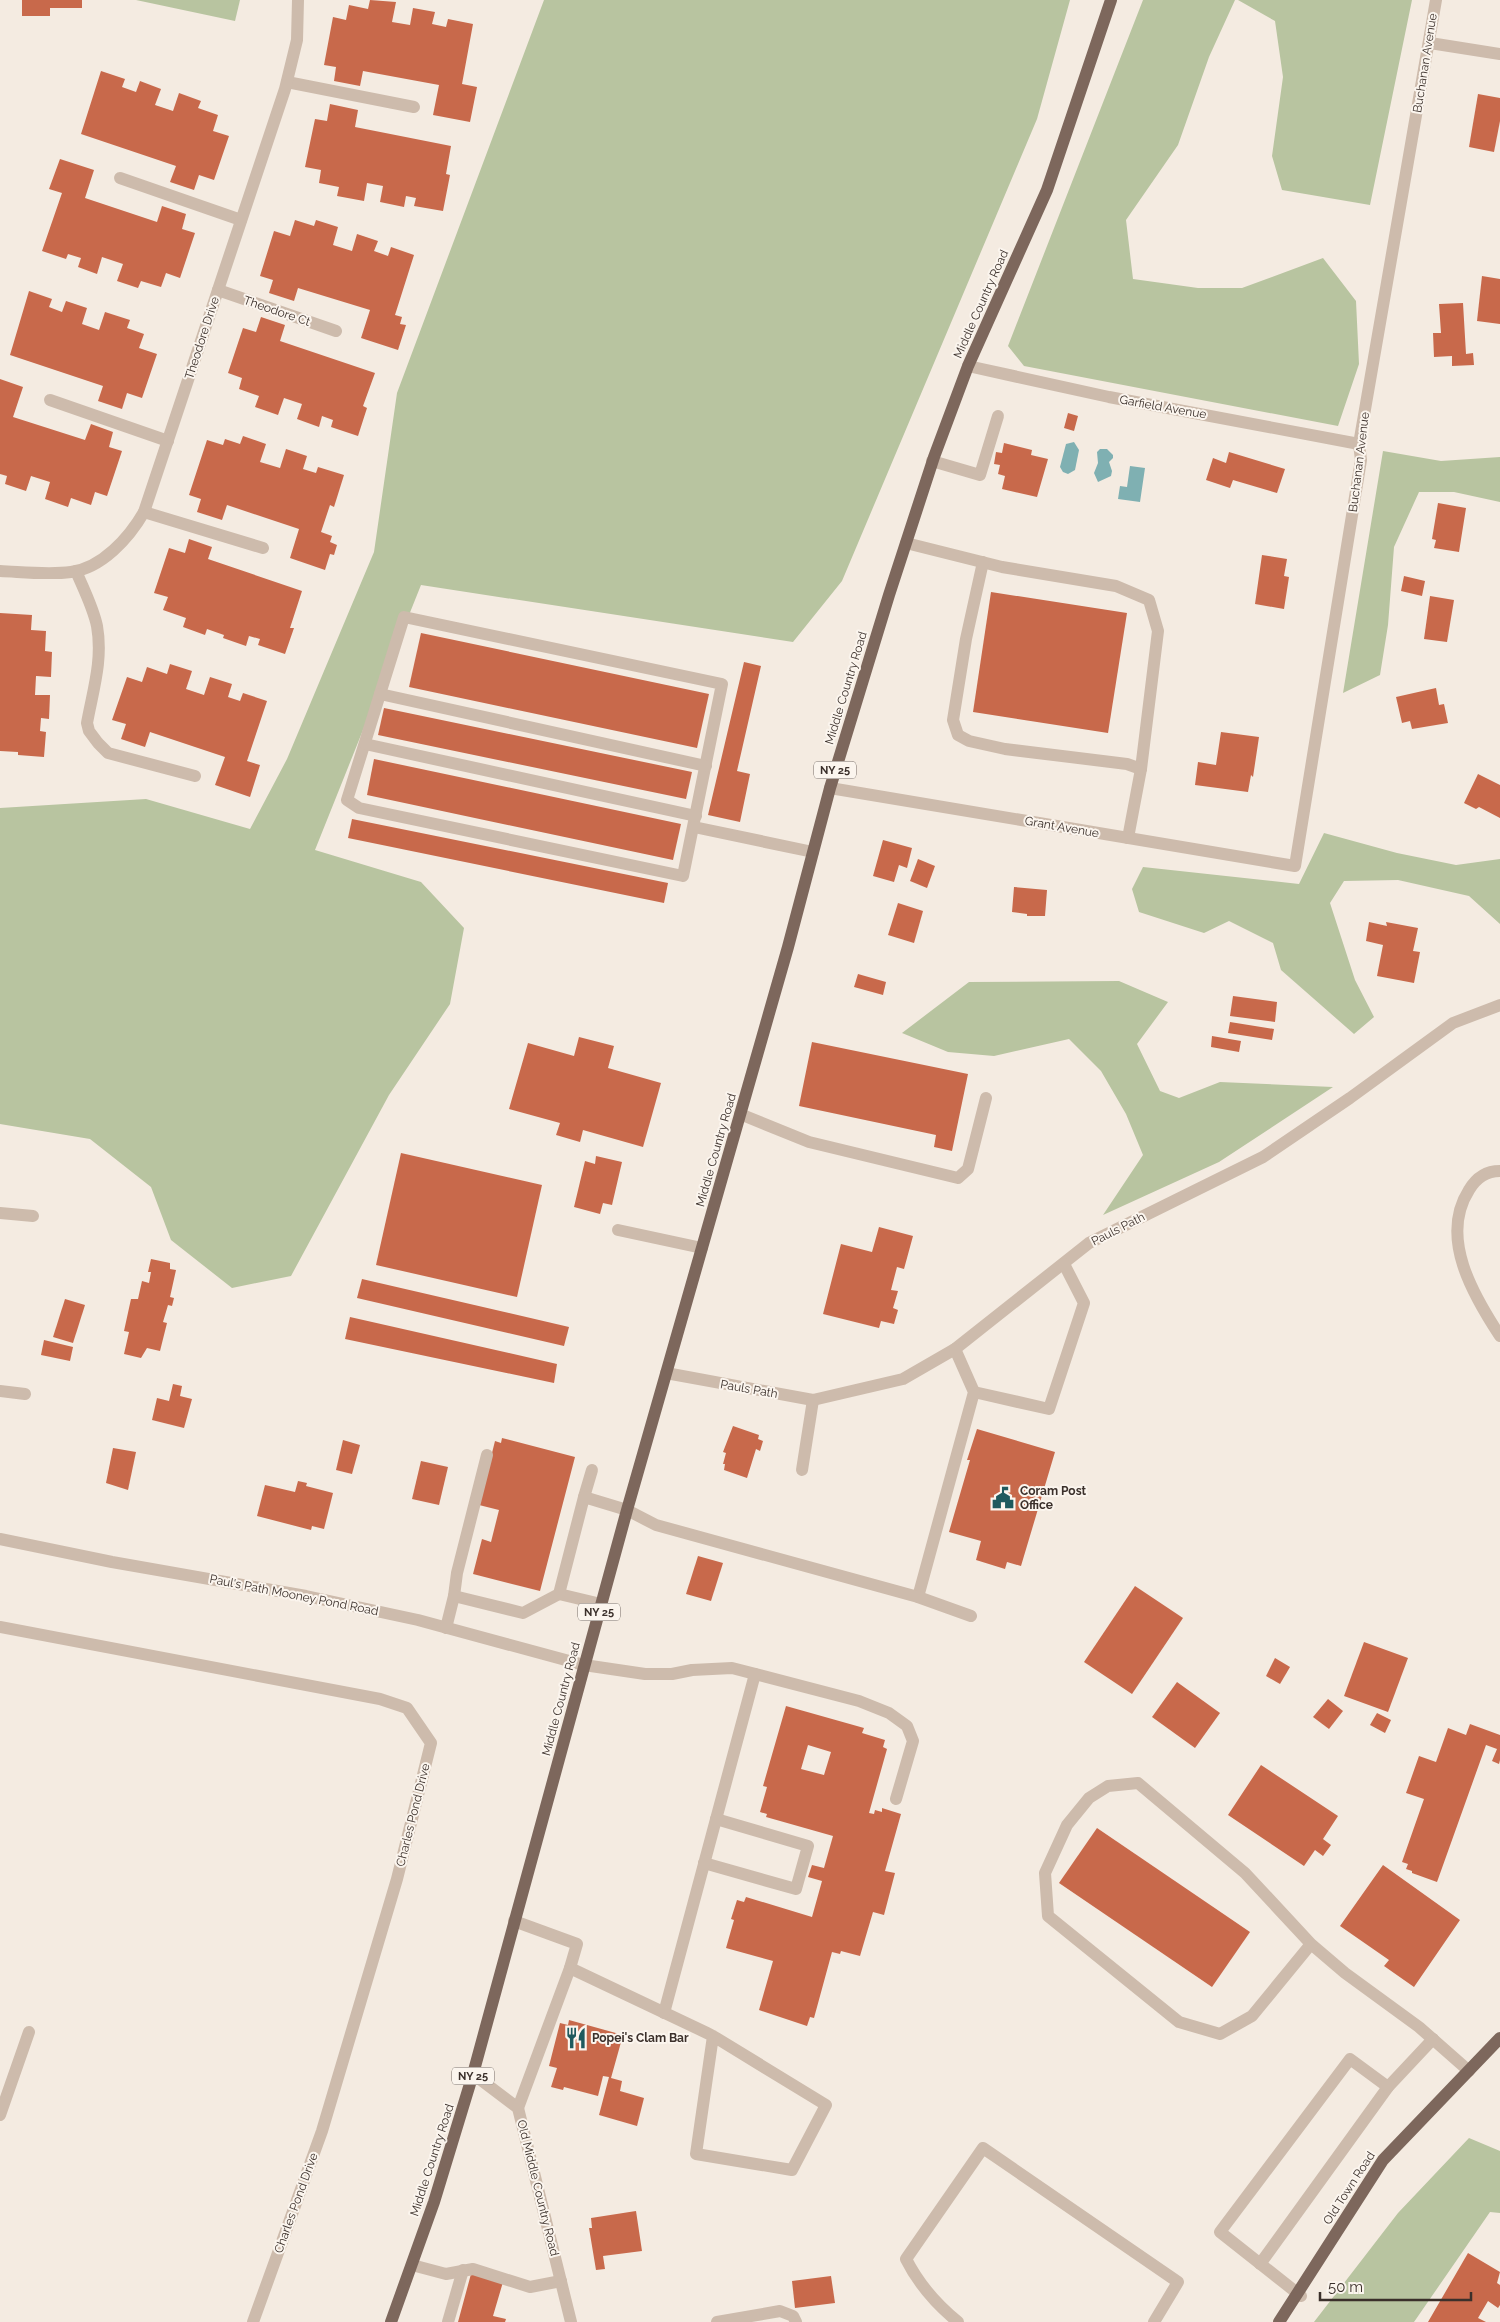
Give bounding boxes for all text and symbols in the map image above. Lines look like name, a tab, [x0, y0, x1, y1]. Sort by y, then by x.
street label: Buchanan Avenue	[1410, 12, 1440, 114]
street label: Middle Country Road	[951, 248, 1011, 360]
street label: Theodore Ct	[242, 293, 312, 329]
street label: Theodore Drive	[182, 295, 222, 381]
street label: Garfield Avenue	[1118, 392, 1208, 422]
street label: Buchanan Avenue	[1346, 411, 1372, 513]
street label: Middle Country Road	[822, 630, 870, 746]
road number: NY 25	[814, 762, 856, 778]
street label: Grant Avenue	[1024, 814, 1100, 840]
street label: Middle Country Road	[693, 1092, 739, 1208]
street label: Pauls Path	[1089, 1210, 1147, 1248]
street label: Pauls Path	[719, 1377, 779, 1401]
place label: Coram Post Office	[1020, 1484, 1087, 1512]
public building icon: Coram Post Office	[990, 1485, 1016, 1511]
street label: Paul's Path Mooney Pond Road	[208, 1572, 380, 1618]
road number: NY 25	[578, 1604, 620, 1620]
street label: Middle Country Road	[539, 1641, 583, 1757]
street label: Charles Pond Drive	[393, 1762, 433, 1868]
restaurant icon: Popei's Clam Bar	[563, 2025, 589, 2051]
place label: Popei's Clam Bar	[592, 2031, 689, 2045]
road number: NY 25	[452, 2068, 494, 2084]
street label: Middle Country Road	[407, 2102, 457, 2218]
street label: Old Middle Country Road	[514, 2118, 562, 2258]
street label: Old Town Road	[1320, 2149, 1378, 2227]
street label: Charles Pond Drive	[271, 2151, 321, 2255]
scale bar	[1320, 2270, 1471, 2302]
text: 50 m	[1328, 2278, 1363, 2296]

